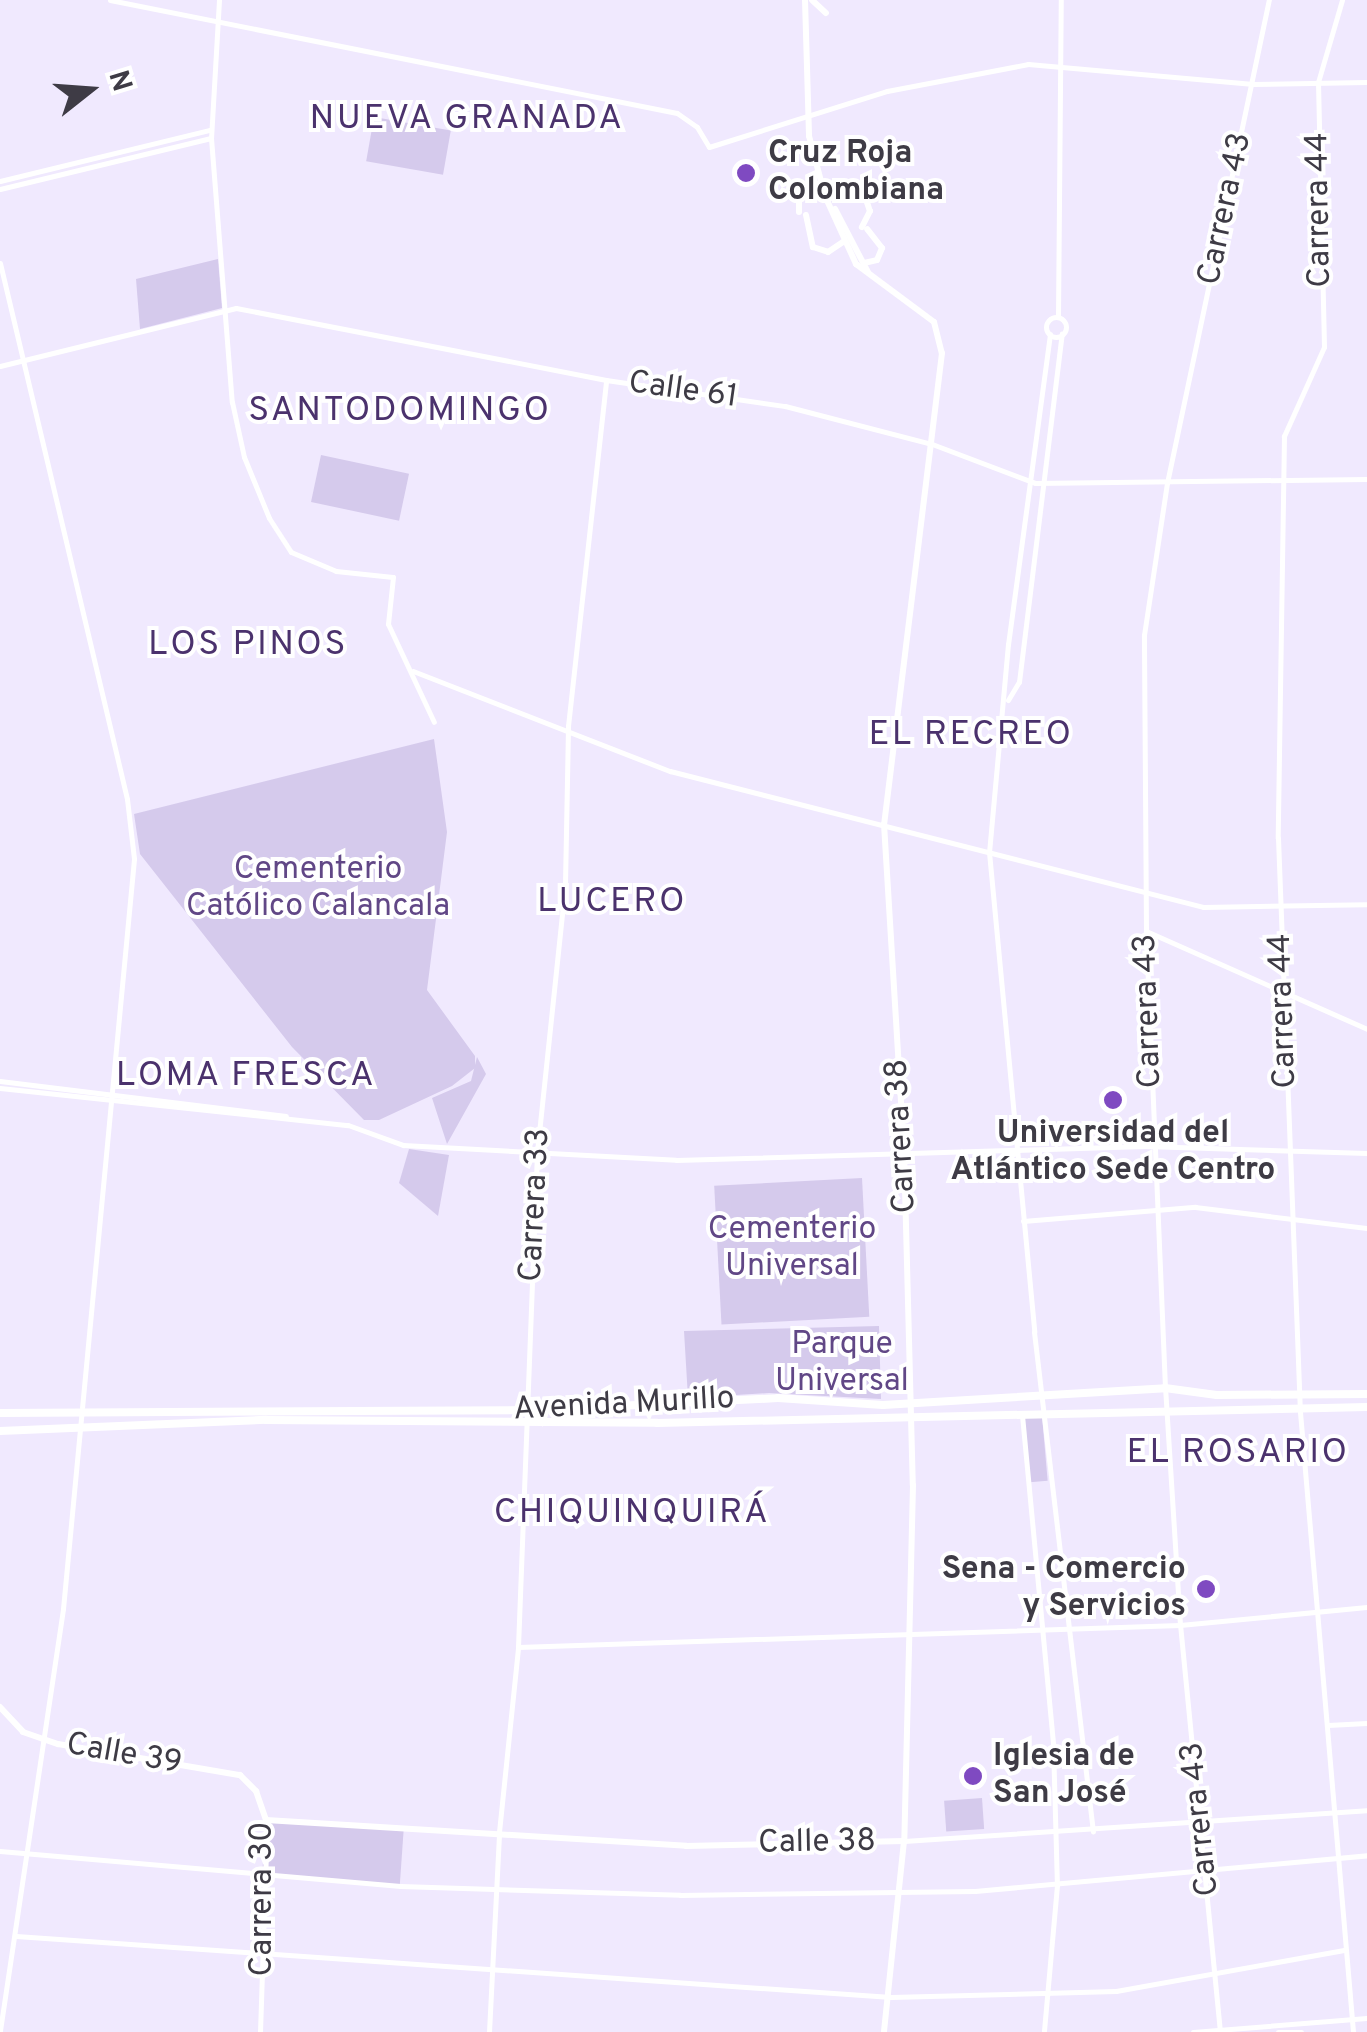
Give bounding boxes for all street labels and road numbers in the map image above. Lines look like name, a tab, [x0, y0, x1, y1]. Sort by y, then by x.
street label: Carrera 43	[1191, 129, 1261, 289]
street label: Carrera 44	[1299, 132, 1341, 288]
street label: Calle 61	[626, 364, 740, 418]
street label: Carrera 43	[1127, 933, 1171, 1089]
street label: Carrera 44	[1262, 933, 1306, 1089]
street label: Carrera 38	[879, 1058, 925, 1214]
street label: Carrera 33	[513, 1127, 559, 1283]
street label: Avenida Murillo	[512, 1380, 736, 1430]
street label: Calle 39	[63, 1726, 185, 1784]
street label: Carrera 43	[1174, 1740, 1228, 1898]
street label: Carrera 30	[244, 1821, 282, 1977]
street label: Calle 38	[758, 1823, 876, 1863]

